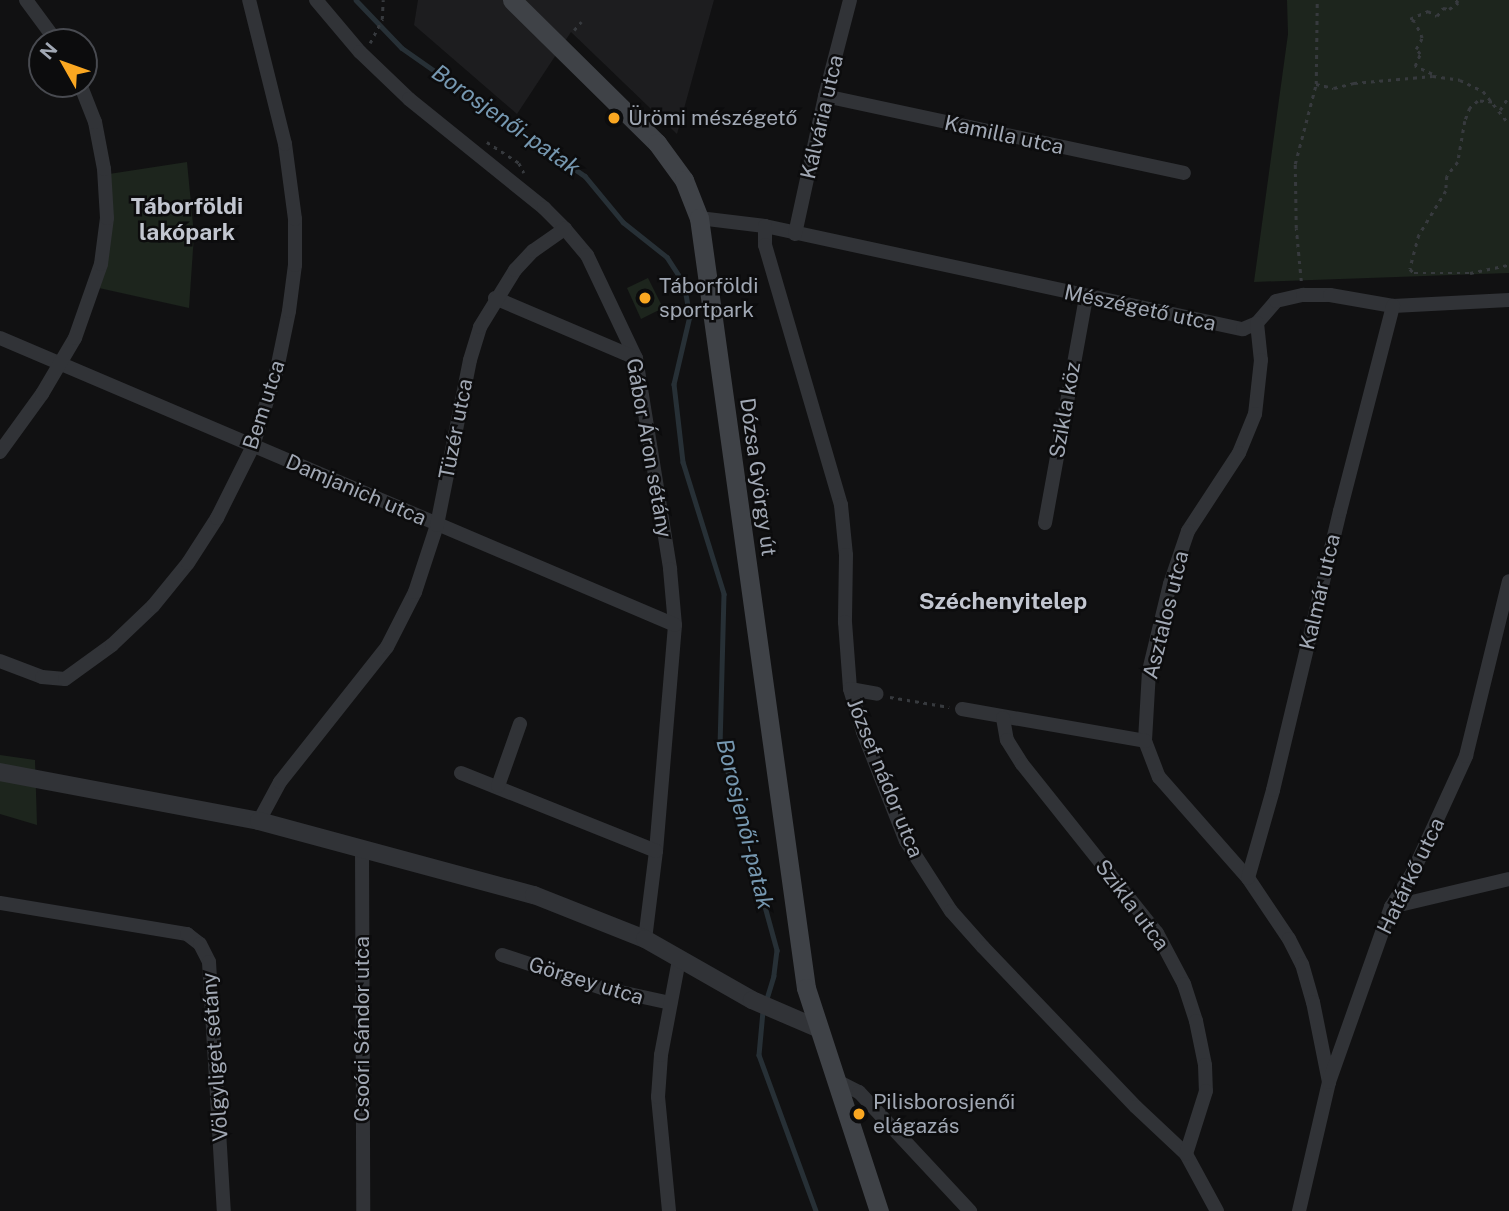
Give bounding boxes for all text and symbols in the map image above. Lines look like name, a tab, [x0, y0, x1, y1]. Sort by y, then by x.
north arrow	[28, 28, 98, 98]
text: N	[35, 38, 62, 64]
street label: Kálvária utca	[795, 52, 849, 182]
water label: Borosjenői-patak	[426, 59, 586, 181]
place label: Ürömi mészégető	[628, 105, 797, 131]
marker: Ürömi mészégető	[606, 110, 622, 126]
street label: Kamilla utca	[942, 110, 1066, 160]
district label: Táborföldi lakópark	[131, 192, 243, 246]
place label: Táborföldi sportpark	[659, 273, 758, 323]
street label: Mészégető utca	[1062, 280, 1218, 336]
marker: Táborföldi sportpark	[637, 290, 653, 306]
street label: Gábor Áron sétány	[621, 356, 677, 540]
street label: Bem utca	[238, 357, 290, 453]
street label: Szikla köz	[1044, 360, 1086, 460]
street label: Tüzér utca	[434, 377, 478, 481]
street label: Dózsa György út	[734, 396, 782, 558]
street label: Damjanich utca	[282, 449, 430, 531]
street label: Kalmár utca	[1294, 532, 1346, 652]
street label: Asztalos utca	[1138, 548, 1194, 682]
district label: Széchenyitelep	[919, 587, 1087, 615]
street label: József nádor utca	[842, 695, 928, 861]
water label: Borosjenői-patak	[710, 736, 780, 912]
street label: Határkő utca	[1372, 814, 1450, 938]
street label: Szikla utca	[1090, 855, 1174, 955]
street label: Csoóri Sándor utca	[349, 936, 375, 1122]
street label: Görgey utca	[525, 952, 647, 1010]
street label: Völgyliget sétány	[197, 972, 233, 1142]
place label: Pilisborosjenői elágazás	[873, 1089, 1015, 1139]
marker: Pilisborosjenői elágazás	[851, 1106, 867, 1122]

